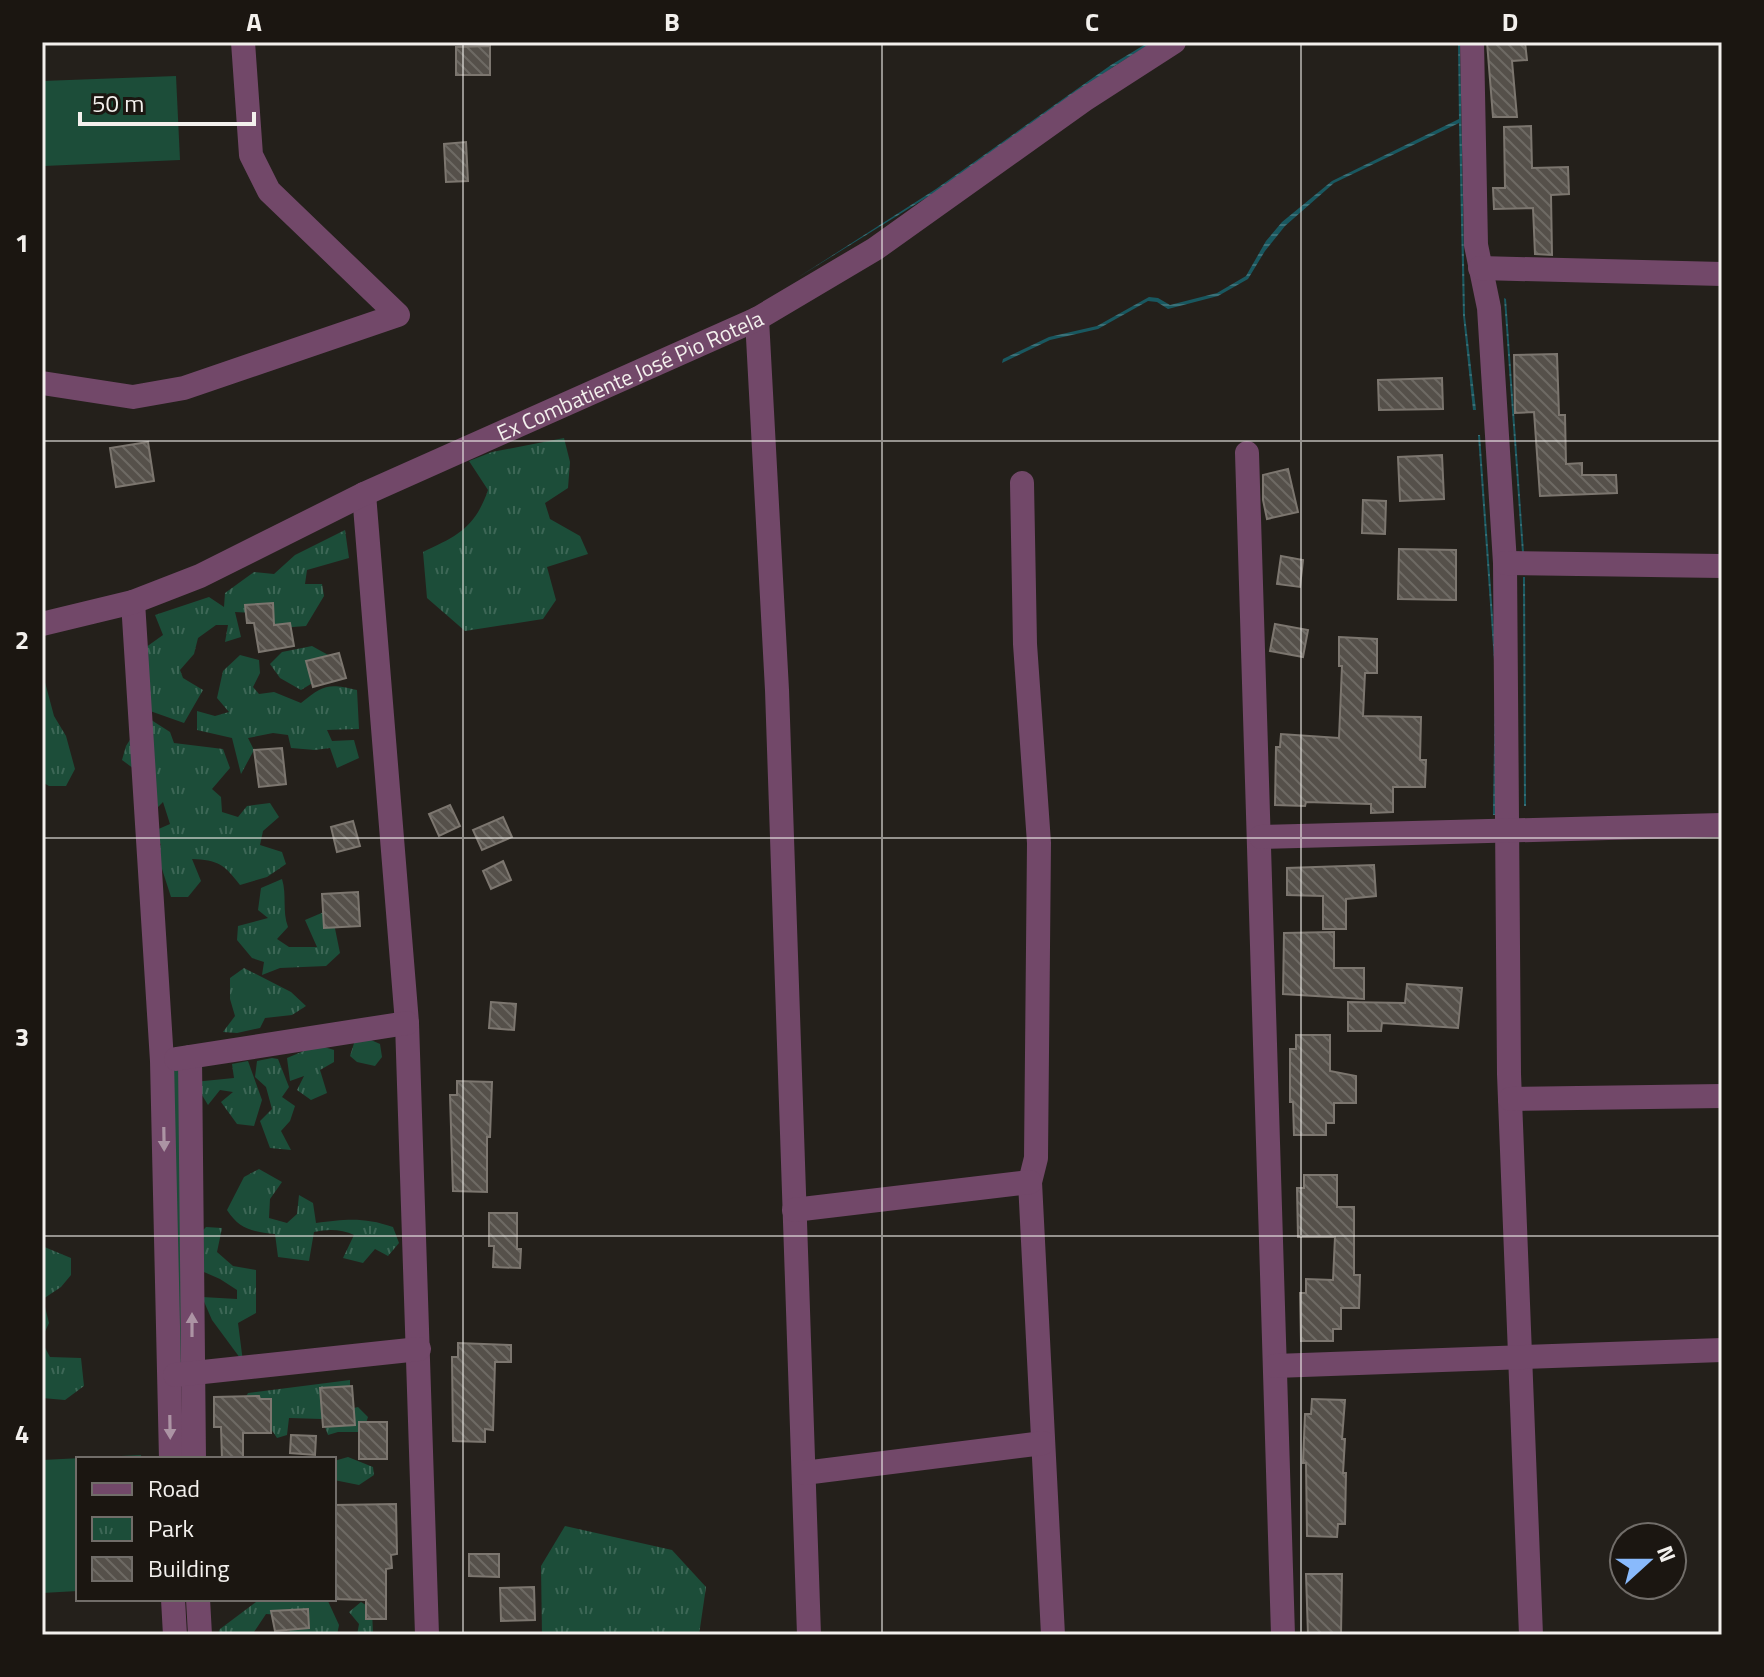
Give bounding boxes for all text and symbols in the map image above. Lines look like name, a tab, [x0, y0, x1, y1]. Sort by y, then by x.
text: A	[246, 2, 262, 41]
text: B	[664, 2, 680, 41]
text: C	[1085, 2, 1099, 41]
text: D	[1502, 2, 1518, 41]
scale bar	[80, 76, 254, 126]
text: 50 m	[92, 85, 144, 121]
text: 1	[15, 223, 29, 262]
street label: Ex Combatiente José Pio Rotela	[491, 301, 769, 450]
text: 2	[15, 620, 29, 659]
text: 3	[15, 1017, 29, 1056]
one-way arrow	[157, 1127, 170, 1152]
one-way arrow	[185, 1312, 198, 1337]
text: 4	[15, 1414, 29, 1453]
one-way arrow	[164, 1415, 176, 1440]
legend	[76, 1457, 336, 1601]
text: Road	[148, 1470, 200, 1506]
text: Park	[148, 1510, 194, 1546]
north arrow	[1608, 1521, 1688, 1601]
text: N	[1648, 1541, 1685, 1567]
text: Building	[148, 1550, 230, 1586]

